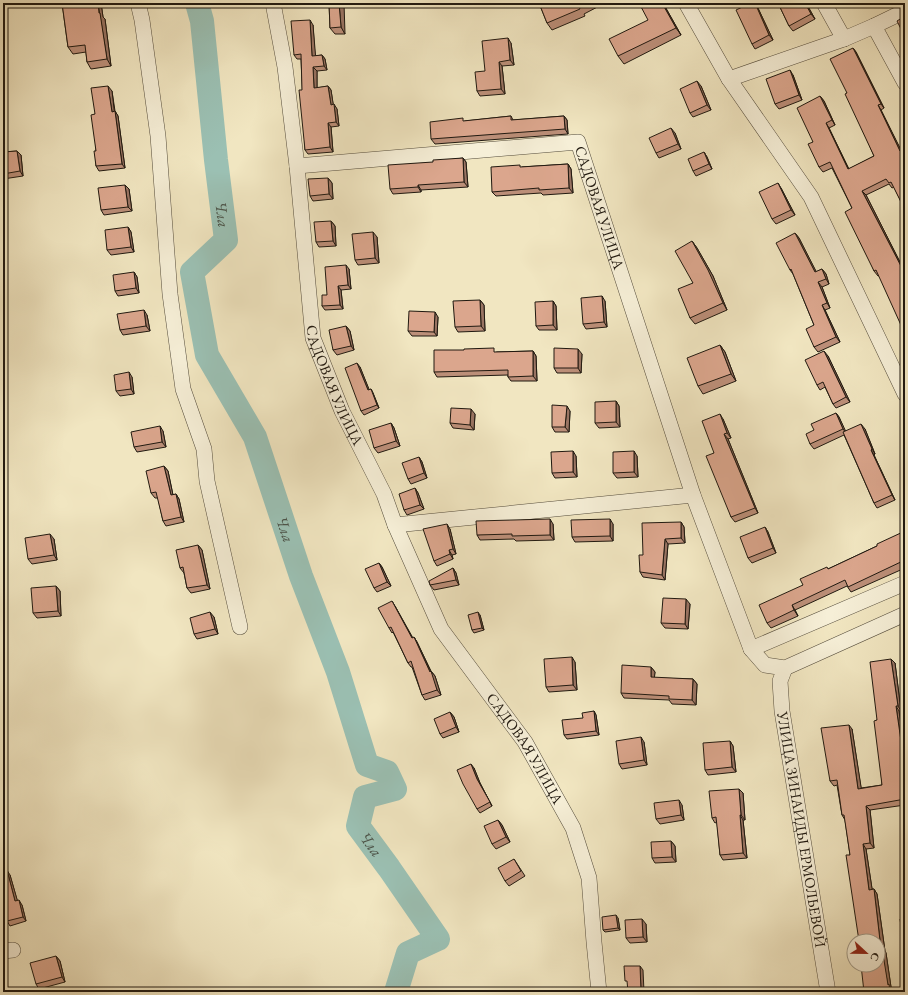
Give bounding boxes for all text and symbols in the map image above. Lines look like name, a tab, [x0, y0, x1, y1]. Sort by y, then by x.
street label: САДОВАЯ УЛИЦА	[571, 143, 629, 272]
water label: Чла	[210, 200, 234, 229]
street label: САДОВАЯ УЛИЦА	[303, 324, 368, 449]
water label: Чла	[271, 513, 299, 545]
street label: САДОВАЯ УЛИЦА	[483, 689, 568, 808]
street label: УЛИЦА ЗИНАИДЫ ЕРМОЛЬЕВОЙ	[773, 709, 831, 948]
water label: Чла	[355, 827, 387, 861]
north arrow	[846, 933, 886, 973]
text: С	[867, 951, 883, 963]

